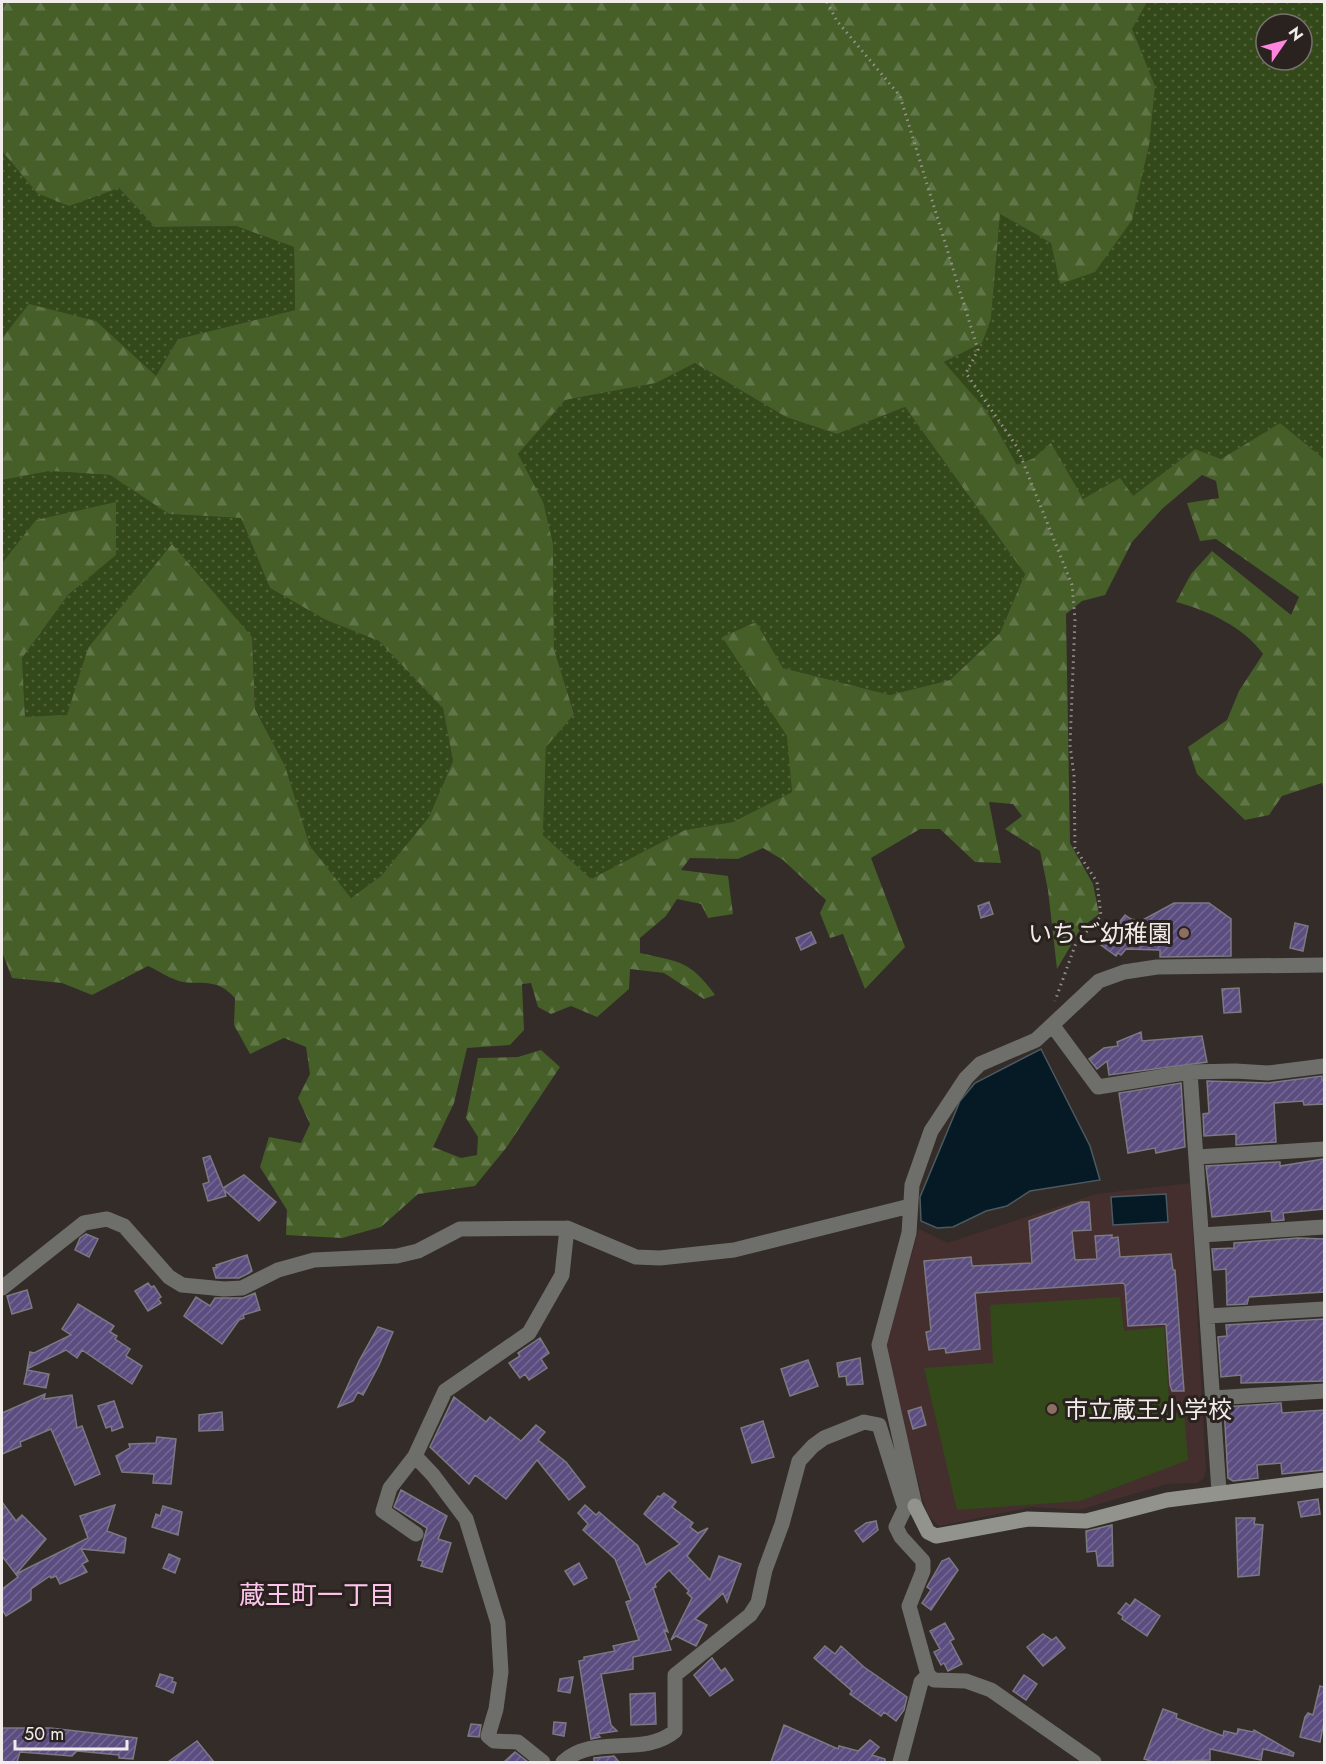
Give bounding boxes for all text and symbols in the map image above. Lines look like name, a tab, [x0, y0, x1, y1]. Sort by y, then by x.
north arrow	[1254, 12, 1314, 72]
text: N	[1283, 22, 1309, 45]
place label: いちご幼稚園	[1028, 916, 1172, 951]
marker: いちご幼稚園	[1177, 926, 1191, 940]
place label: 市立蔵王小学校	[1064, 1392, 1232, 1427]
marker: 市立蔵王小学校	[1045, 1402, 1059, 1416]
district label: 蔵王町一丁目	[239, 1576, 395, 1614]
scale bar	[15, 1713, 128, 1751]
text: 50 m	[24, 1721, 64, 1747]

